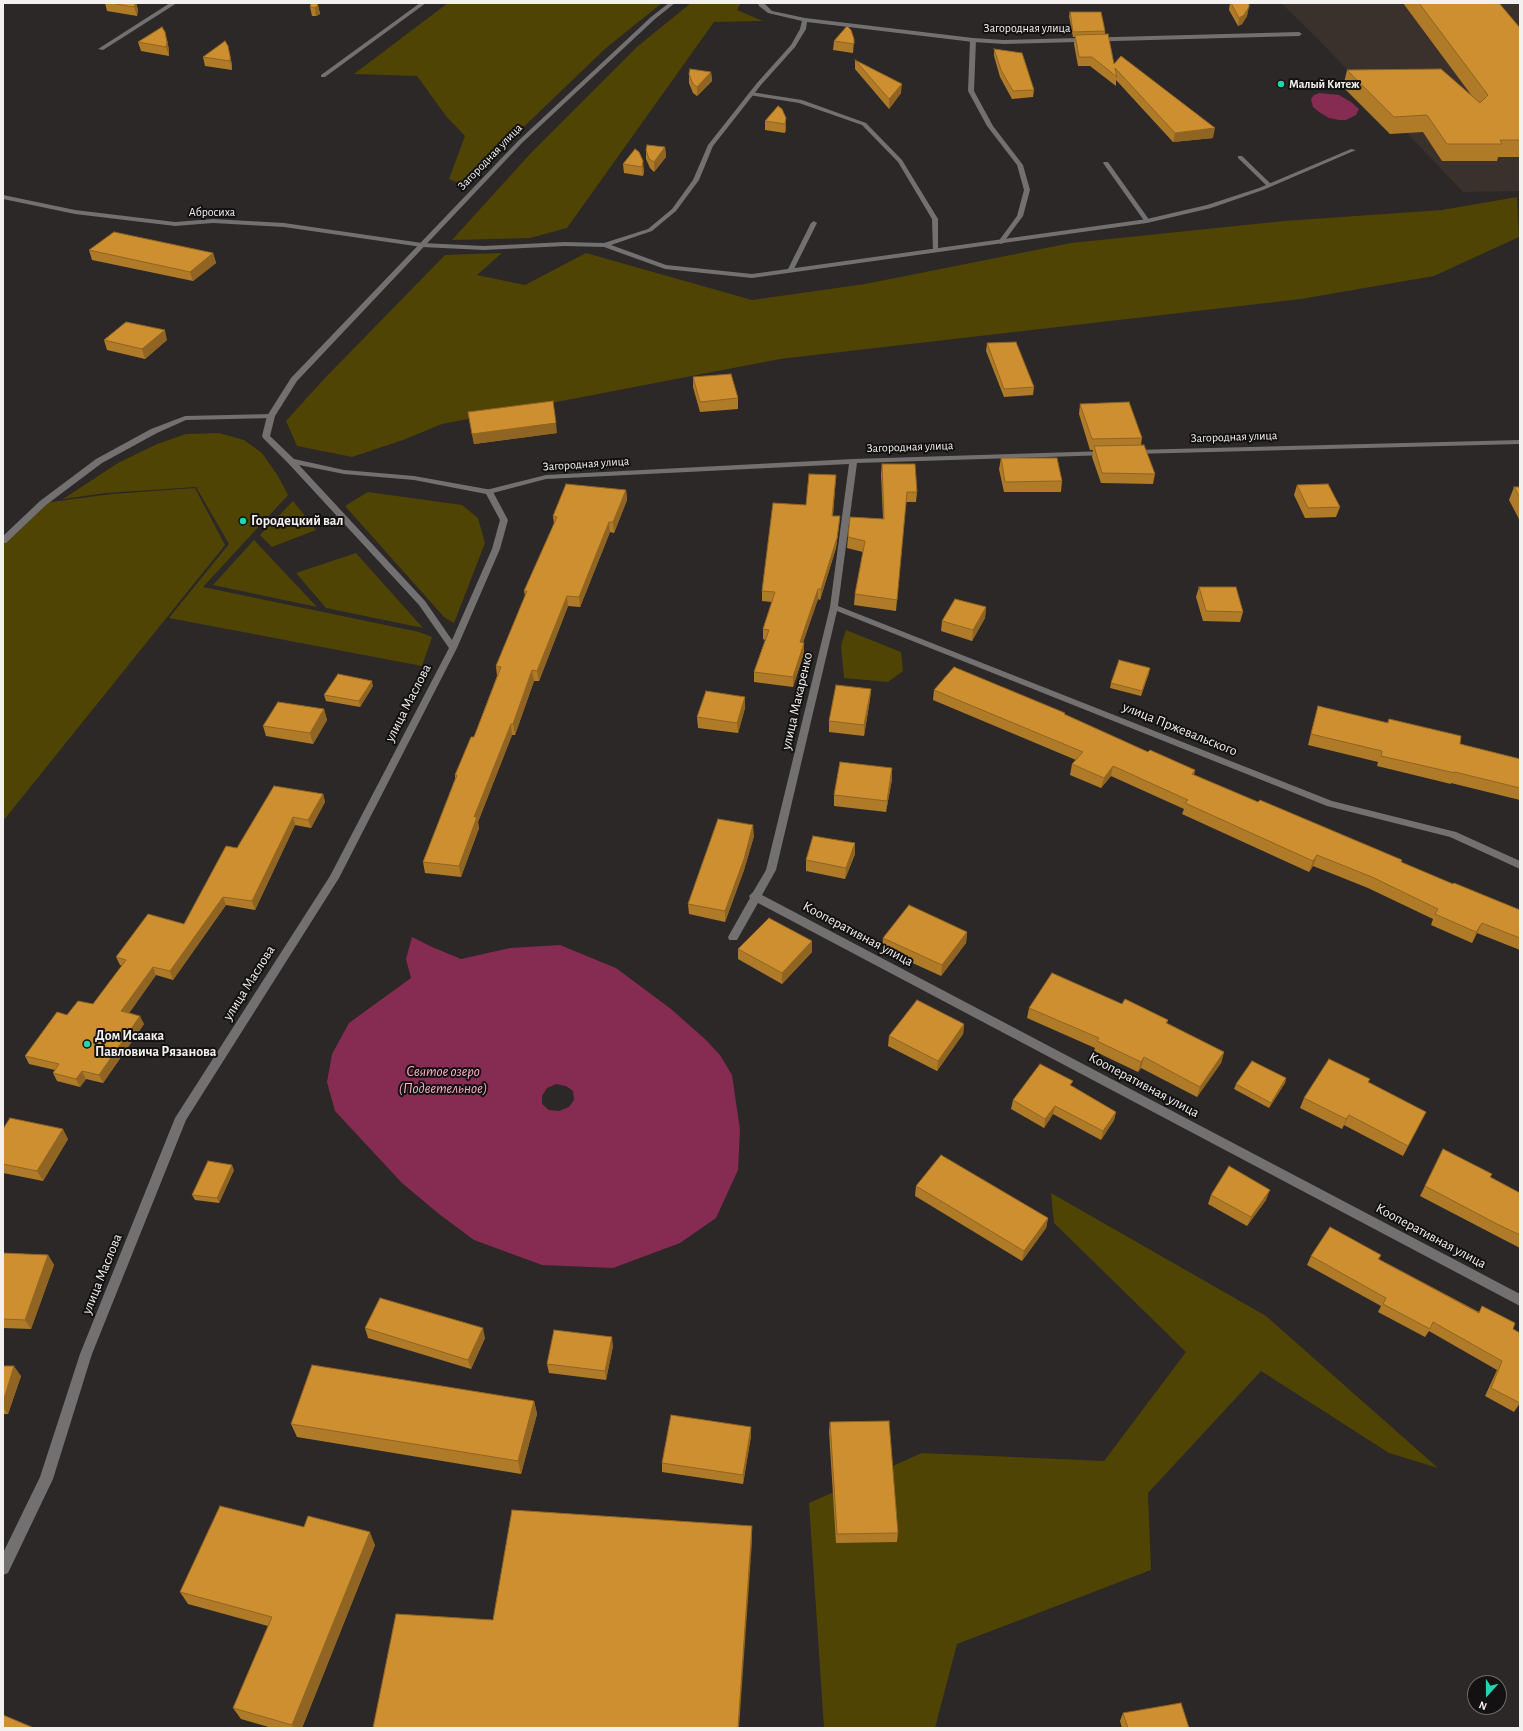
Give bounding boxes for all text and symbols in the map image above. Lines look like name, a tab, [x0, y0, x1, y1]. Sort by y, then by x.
street label: Загородная улица	[984, 21, 1070, 35]
place label: Малый Китеж	[1289, 77, 1360, 91]
marker: Малый Китеж	[1276, 79, 1286, 89]
street label: Загородная улица	[455, 121, 525, 193]
street label: Абросиха	[189, 205, 235, 219]
street label: Загородная улица	[1190, 428, 1278, 446]
street label: Загородная улица	[866, 438, 954, 456]
street label: Загородная улица	[542, 454, 630, 474]
place label: Городецкий вал	[251, 513, 344, 529]
marker: Городецкий вал	[238, 516, 248, 526]
street label: улица Макаренко	[778, 651, 816, 751]
street label: улица Маслова	[381, 661, 435, 745]
street label: улица Пржевальского	[1120, 698, 1240, 760]
street label: Кооперативная улица	[800, 898, 916, 970]
street label: улица Маслова	[219, 942, 279, 1024]
place label: Дом Исаака Павловича Рязанова	[95, 1028, 216, 1060]
marker: Дом Исаака Павловича Рязанова	[82, 1039, 92, 1049]
street label: Кооперативная улица	[1086, 1049, 1202, 1121]
water label: Святое озеро (Подветельное)	[399, 1062, 487, 1097]
street label: Кооперативная улица	[1373, 1200, 1489, 1272]
street label: улица Маслова	[78, 1231, 126, 1317]
north arrow	[1467, 1675, 1507, 1715]
text: N	[1477, 1699, 1488, 1712]

